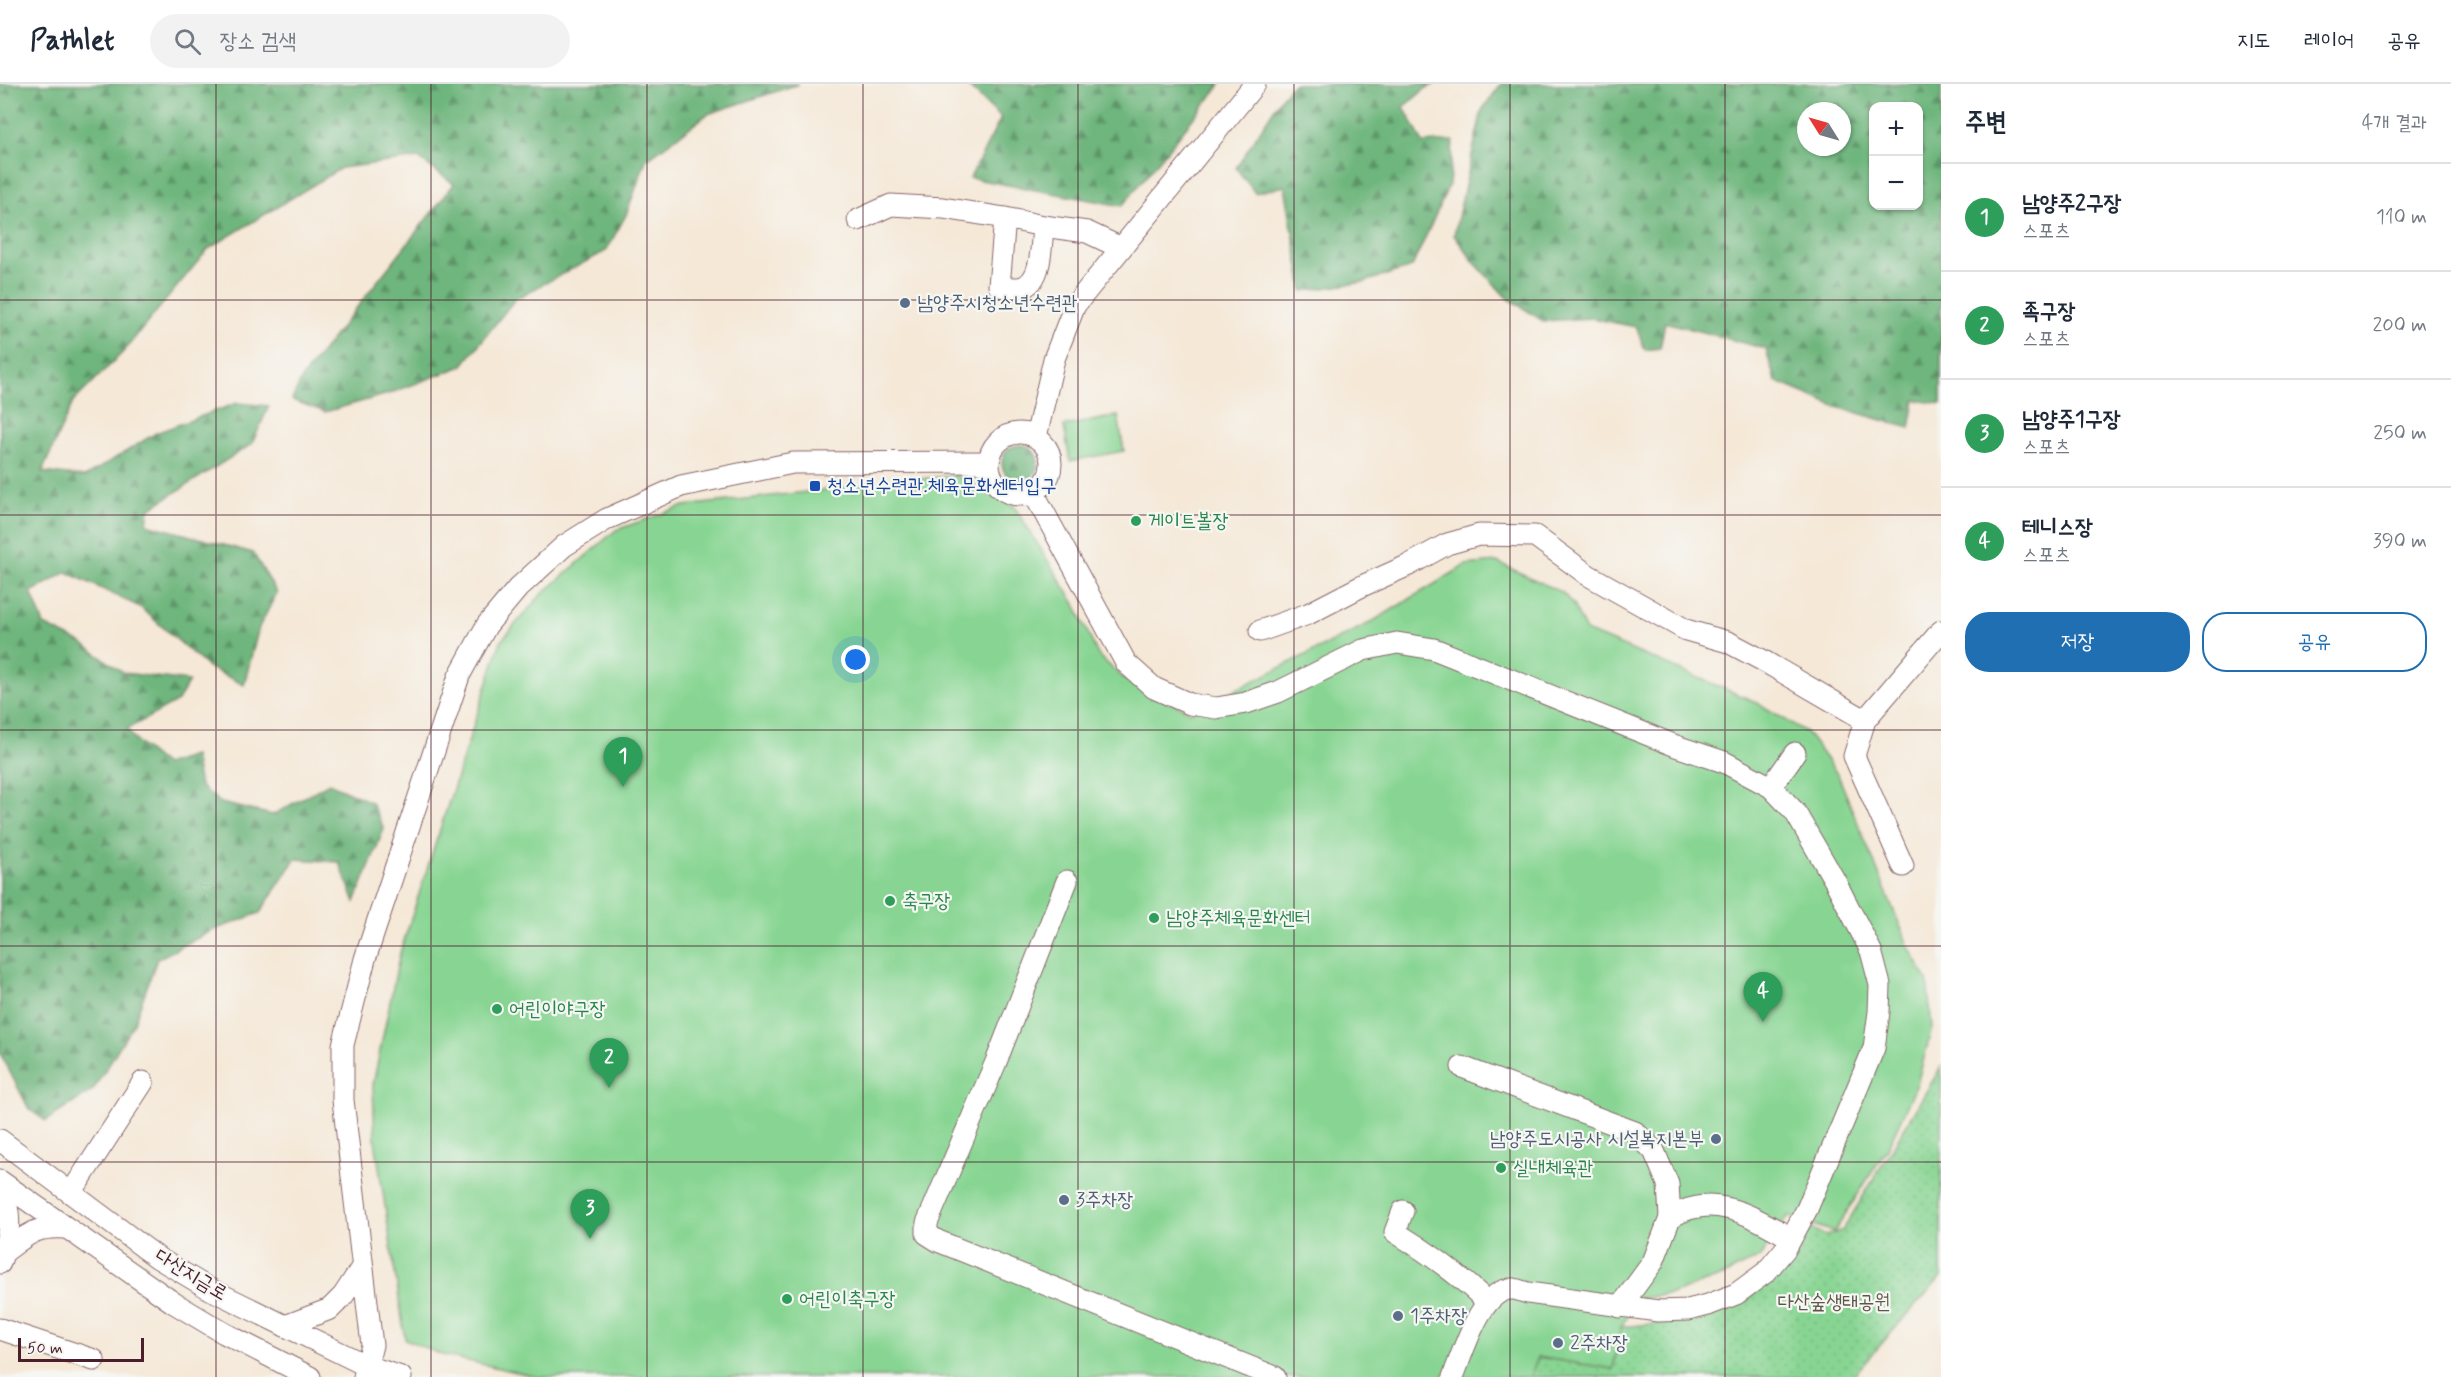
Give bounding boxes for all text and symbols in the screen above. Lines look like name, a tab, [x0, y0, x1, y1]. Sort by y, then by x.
search box	[150, 14, 570, 68]
text: Pathlet	[30, 23, 114, 60]
icon: search	[171, 25, 204, 58]
text: 지도	[2237, 27, 2271, 55]
text: 레이어	[2304, 27, 2354, 55]
text: 공유	[2387, 27, 2421, 55]
text: 장소 검색	[219, 28, 296, 56]
north arrow	[1797, 102, 1851, 156]
map controls	[1869, 102, 1923, 210]
button: +	[1869, 102, 1923, 156]
text: 주변	[1965, 106, 2007, 140]
text: 4개 결과	[2362, 110, 2427, 137]
button: −	[1869, 156, 1923, 210]
text: 남양주2구장	[2022, 190, 2121, 218]
text: 1	[1980, 204, 1989, 231]
text: 110 m	[2376, 204, 2427, 231]
text: 스포츠	[2022, 218, 2070, 245]
place label: 남양주시청소년수련관	[917, 290, 1078, 317]
marker: 남양주시청소년수련관	[898, 296, 912, 310]
text: 족구장	[2022, 298, 2075, 326]
text: 2	[1980, 312, 1989, 339]
text: 200 m	[2372, 312, 2427, 339]
text: 스포츠	[2022, 326, 2070, 353]
text: 남양주1구장	[2022, 406, 2120, 434]
text: 3	[1980, 420, 1989, 447]
text: 250 m	[2373, 420, 2427, 447]
text: 스포츠	[2022, 434, 2070, 461]
place label: 청소년수련관.체육문화센터입구	[827, 473, 1056, 500]
marker: 청소년수련관.체육문화센터입구	[808, 479, 822, 493]
place label: 게이트볼장	[1148, 508, 1228, 535]
marker: 게이트볼장	[1129, 514, 1143, 528]
text: 테니스장	[2022, 514, 2093, 542]
text: 4	[1979, 528, 1990, 555]
text: 390 m	[2373, 528, 2427, 555]
text: 스포츠	[2022, 542, 2070, 569]
button: 저장	[1965, 612, 2190, 672]
button: 공유	[2202, 612, 2427, 672]
your location	[841, 645, 870, 674]
pin: 1	[604, 738, 642, 787]
place label: 축구장	[902, 888, 950, 915]
marker: 축구장	[883, 894, 897, 908]
place label: 남양주체육문화센터	[1166, 905, 1311, 932]
marker: 남양주체육문화센터	[1147, 911, 1161, 925]
pin: 4	[1744, 972, 1782, 1022]
place label: 어린이야구장	[509, 996, 606, 1023]
marker: 어린이야구장	[490, 1002, 504, 1016]
pin: 2	[590, 1038, 628, 1088]
place label: 남양주도시공사 시설복지본부	[1489, 1126, 1704, 1153]
marker: 남양주도시공사 시설복지본부	[1709, 1132, 1723, 1146]
place label: 실내체육관	[1513, 1155, 1593, 1182]
marker: 실내체육관	[1494, 1161, 1508, 1175]
place label: 3주차장	[1076, 1187, 1133, 1214]
pin: 3	[570, 1190, 610, 1239]
marker: 3주차장	[1057, 1193, 1071, 1207]
street label: 다산지금로	[150, 1243, 232, 1307]
place label: 어린이축구장	[799, 1286, 896, 1313]
park label: 다산숲생태공원	[1778, 1289, 1890, 1316]
marker: 어린이축구장	[780, 1292, 794, 1306]
place label: 1주차장	[1410, 1303, 1467, 1330]
marker: 1주차장	[1391, 1309, 1405, 1323]
place label: 2주차장	[1570, 1330, 1628, 1357]
scale bar	[18, 1335, 144, 1362]
marker: 2주차장	[1551, 1336, 1565, 1350]
text: 50 m	[27, 1338, 63, 1359]

